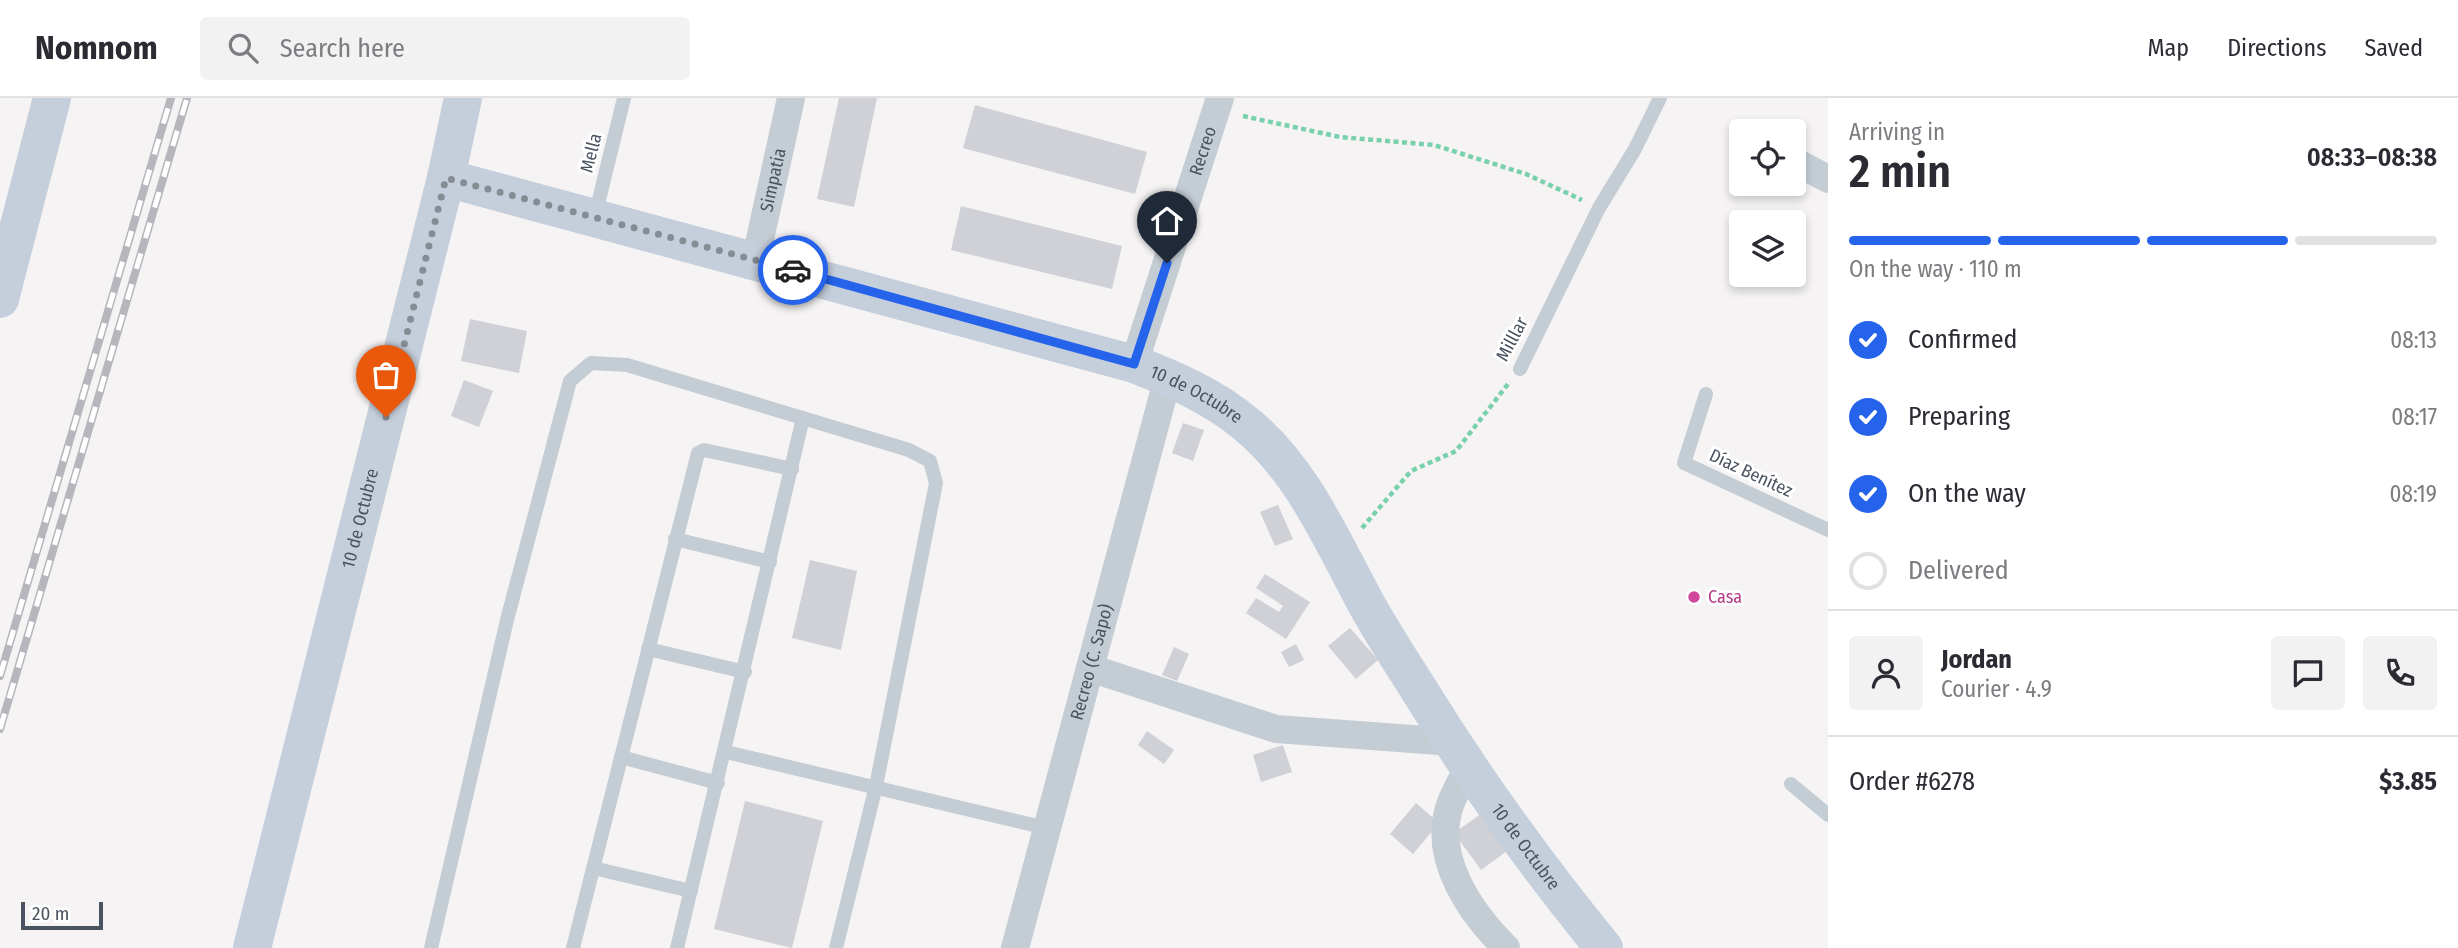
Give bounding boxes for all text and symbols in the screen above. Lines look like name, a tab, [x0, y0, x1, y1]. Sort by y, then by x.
search box	[200, 17, 690, 80]
text: Nomnom	[35, 28, 158, 68]
icon: search	[224, 29, 262, 67]
text: Search here	[280, 33, 405, 64]
text: Map	[2148, 34, 2189, 62]
text: Directions	[2227, 34, 2326, 62]
text: Saved	[2364, 34, 2423, 62]
text: Arriving in	[1849, 118, 1945, 146]
map controls	[1729, 119, 1806, 287]
button: locate	[1729, 119, 1806, 196]
street label: Recreo	[1185, 124, 1221, 178]
street label: Mella	[575, 131, 607, 175]
text: 08:33–08:38	[2307, 142, 2437, 173]
text: 2 min	[1849, 144, 1951, 199]
street label: Simpatia	[755, 146, 791, 214]
pin	[1137, 191, 1197, 263]
icon: home	[1148, 202, 1186, 240]
button: layers	[1729, 210, 1806, 287]
courier	[758, 235, 828, 305]
icon: car	[774, 251, 812, 289]
text: On the way · 110 m	[1849, 255, 2022, 283]
street label: Milllar	[1491, 313, 1533, 365]
icon: check	[1849, 321, 1887, 359]
text: Confirmed	[1908, 324, 2018, 355]
text: 08:13	[2390, 326, 2437, 354]
pin	[356, 345, 416, 417]
icon: bag	[367, 356, 405, 394]
street label: 10 de Octubre	[1147, 360, 1247, 428]
icon: check	[1849, 398, 1887, 436]
text: Preparing	[1908, 401, 2010, 432]
text: 08:17	[2391, 403, 2437, 431]
street label: Díaz Benítez	[1706, 444, 1796, 502]
street label: 10 de Octubre	[337, 466, 383, 571]
icon: check	[1849, 475, 1887, 513]
text: On the way	[1908, 478, 2026, 509]
text: 08:19	[2389, 480, 2437, 508]
text: Delivered	[1908, 555, 2009, 586]
place label: Casa	[1708, 586, 1742, 608]
marker: Casa	[1686, 589, 1702, 605]
street label: Recreo (C. Sapo)	[1066, 602, 1118, 723]
button: person	[1849, 636, 1923, 710]
button: chat	[2271, 636, 2345, 710]
button: phone	[2363, 636, 2437, 710]
text: Jordan	[1941, 644, 2012, 675]
text: Courier · 4.9	[1941, 675, 2052, 703]
text: Order #6278	[1849, 766, 1975, 797]
text: $3.85	[2379, 766, 2437, 797]
street label: 10 de Octubre	[1487, 799, 1565, 895]
scale bar	[21, 899, 103, 931]
text: 20 m	[32, 902, 69, 925]

